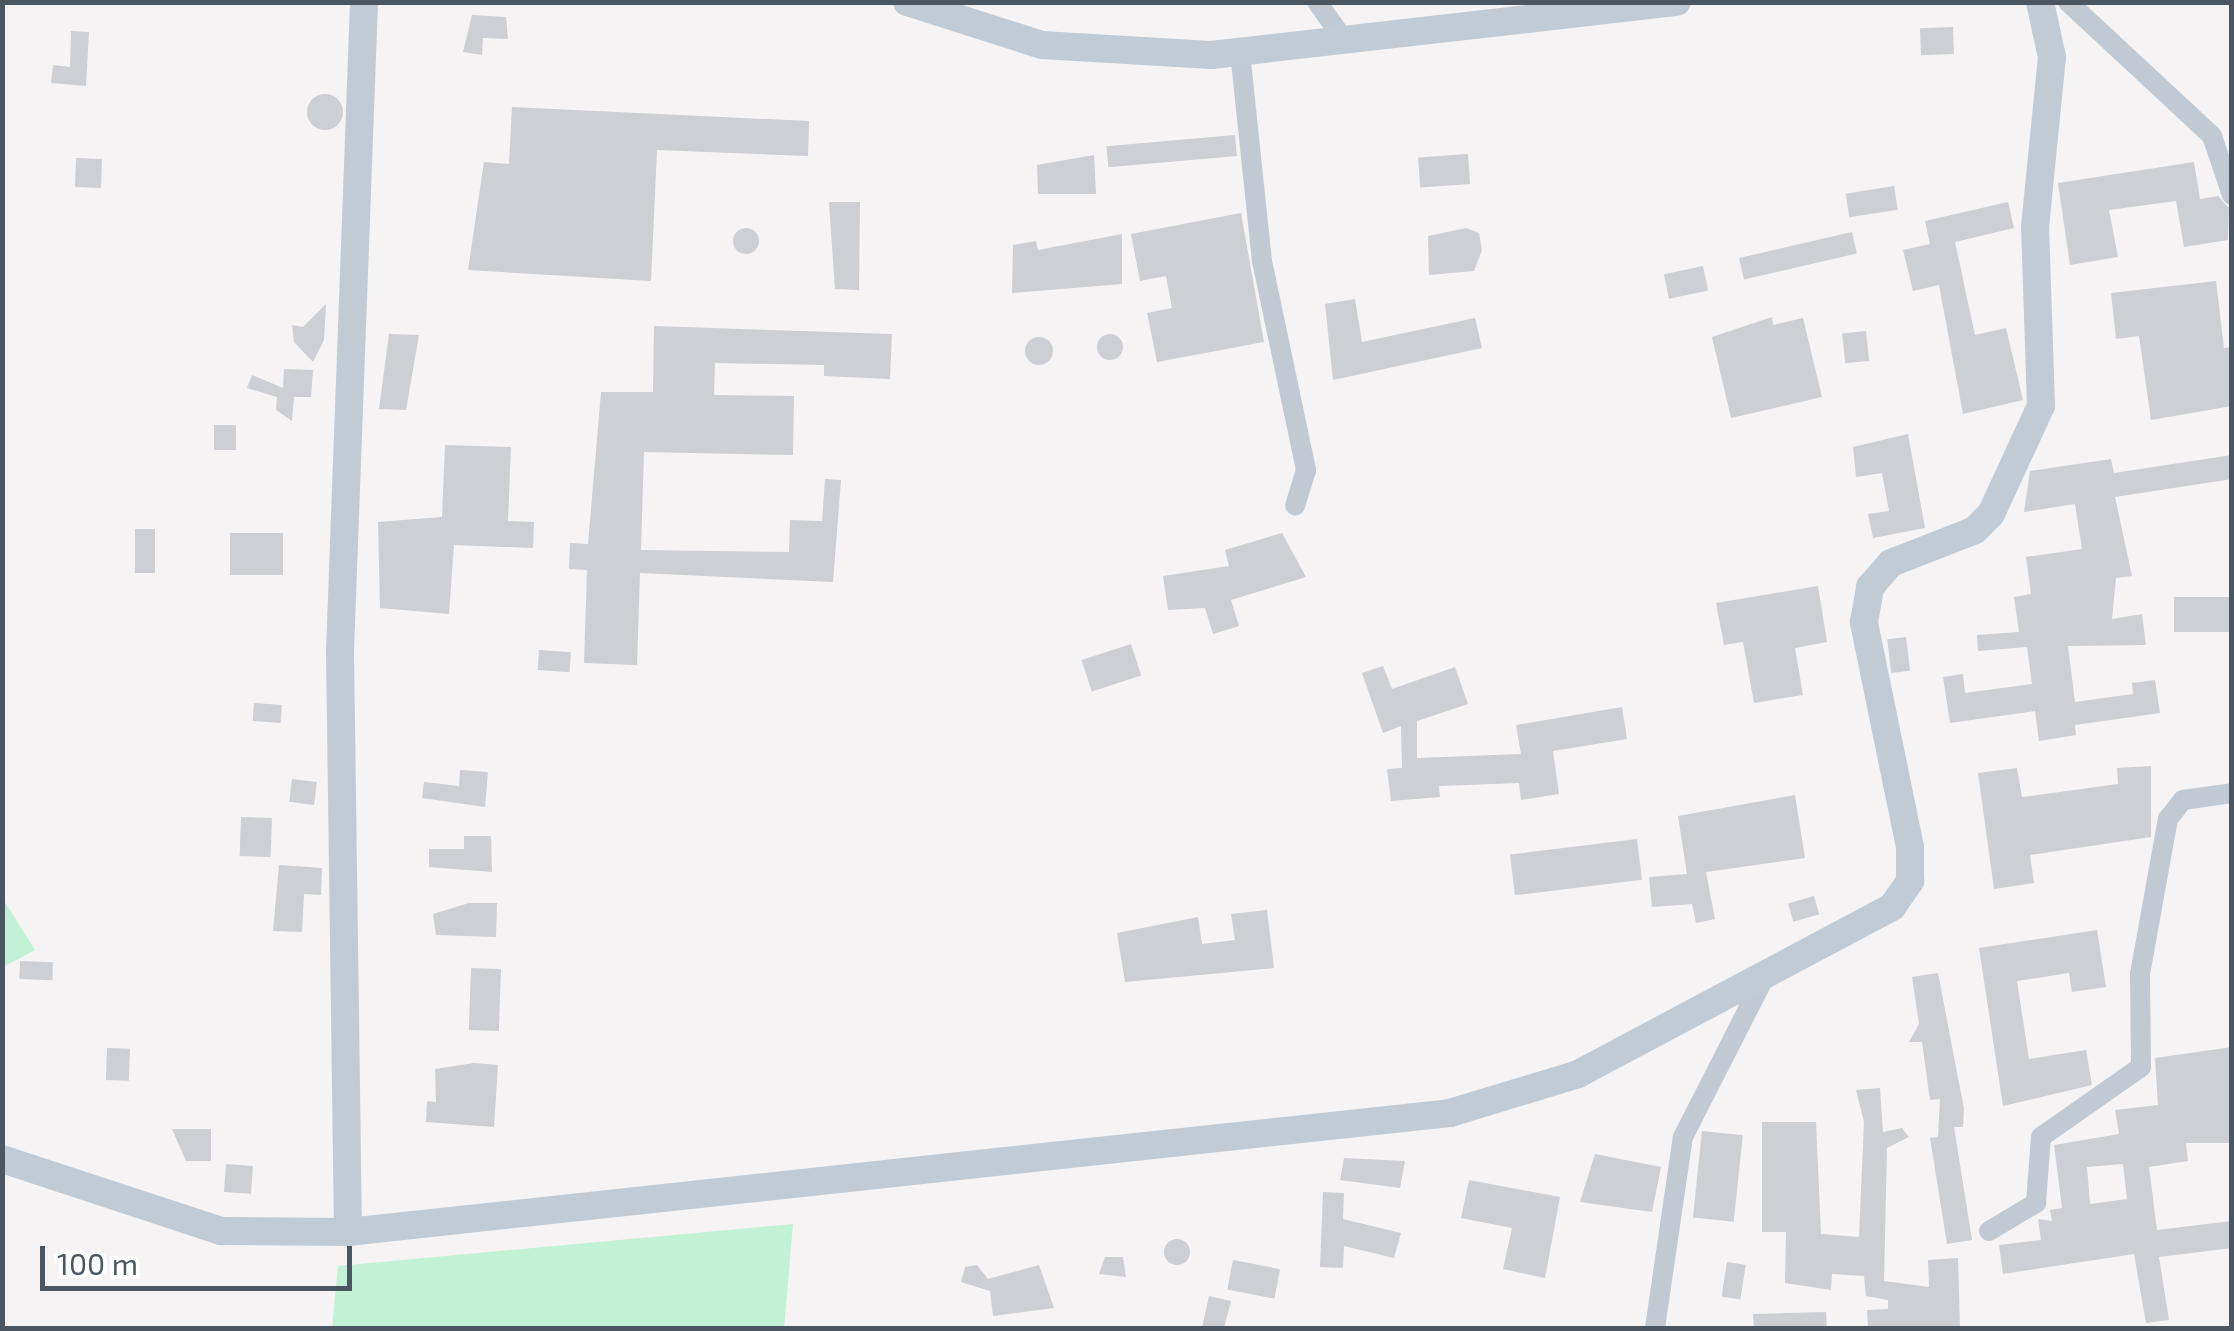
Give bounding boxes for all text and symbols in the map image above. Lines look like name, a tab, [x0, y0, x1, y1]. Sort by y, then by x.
scale bar	[45, 1226, 358, 1288]
text: 100 m	[57, 1245, 138, 1281]

